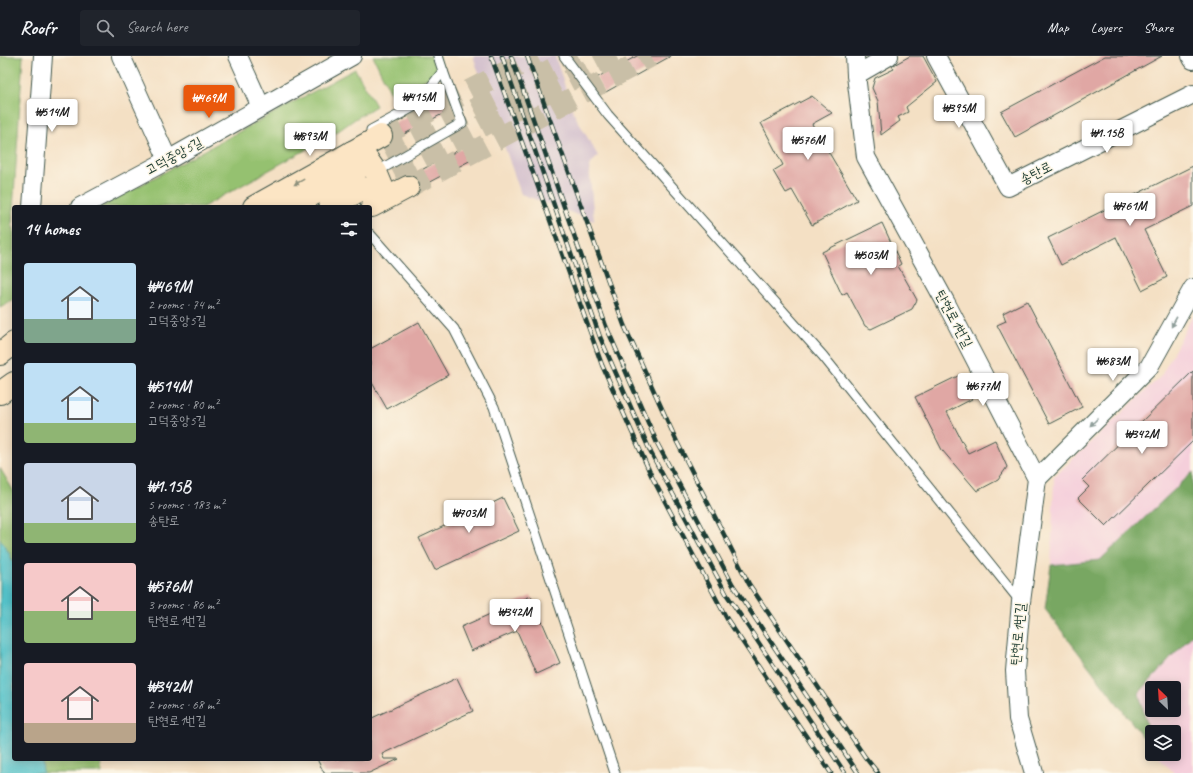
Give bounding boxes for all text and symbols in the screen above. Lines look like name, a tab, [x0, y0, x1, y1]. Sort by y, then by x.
search box	[80, 10, 360, 46]
text: Roofr	[20, 16, 56, 40]
icon: search	[94, 17, 116, 39]
text: Search here	[126, 18, 188, 37]
text: Map	[1047, 19, 1069, 36]
text: Layers	[1091, 19, 1122, 36]
text: Share	[1144, 19, 1173, 36]
pin: ₩415M	[391, 84, 447, 118]
pin: ₩469M	[181, 85, 237, 119]
text: ₩415M	[403, 89, 435, 105]
text: ₩469M	[193, 90, 226, 106]
pin: ₩395M	[931, 95, 987, 129]
pin: ₩514M	[24, 99, 80, 133]
text: ₩395M	[943, 100, 975, 116]
text: ₩514M	[36, 104, 68, 120]
pin: ₩1.15B	[1074, 120, 1140, 154]
pin: ₩893M	[282, 123, 338, 157]
text: ₩1.15B	[1091, 125, 1123, 141]
pin: ₩576M	[780, 127, 836, 161]
text: ₩893M	[294, 128, 326, 144]
text: ₩576M	[792, 132, 824, 148]
street label: 고덕중앙5길	[142, 133, 206, 179]
street label: 송탄로	[1017, 158, 1055, 188]
one-way arrow	[293, 179, 304, 186]
pin: ₩761M	[1102, 193, 1158, 227]
text: ₩761M	[1113, 198, 1147, 214]
icon: filters	[338, 218, 360, 240]
text: 14 homes	[24, 219, 80, 240]
pin: ₩503M	[843, 242, 899, 276]
text: ₩503M	[855, 247, 887, 263]
text: ₩469M	[148, 276, 191, 297]
icon: home	[56, 279, 104, 327]
street label: 탄현로1번길	[932, 287, 977, 351]
text: 2 rooms · 74 m²	[148, 297, 218, 313]
text: 고덕중앙5길	[148, 313, 206, 329]
one-way arrow	[1171, 316, 1178, 328]
pin: ₩683M	[1085, 348, 1141, 382]
text: ₩683M	[1096, 353, 1130, 369]
pin: ₩677M	[955, 373, 1011, 407]
text: ₩514M	[148, 376, 191, 397]
text: ₩677M	[966, 378, 1000, 394]
icon: home	[56, 379, 104, 427]
text: 2 rooms · 80 m²	[148, 397, 218, 413]
text: 고덕중앙5길	[148, 413, 206, 429]
one-way arrow	[1089, 417, 1098, 427]
pin: ₩342M	[1114, 421, 1170, 455]
text: ₩342M	[1126, 426, 1158, 442]
text: ₩1.15B	[148, 476, 191, 497]
icon: home	[56, 479, 104, 527]
text: 5 rooms · 183 m²	[148, 497, 224, 513]
pin: ₩703M	[441, 500, 497, 534]
text: ₩703M	[453, 505, 485, 521]
text: 송탄로	[148, 513, 179, 529]
text: ₩576M	[148, 576, 191, 597]
icon: home	[56, 579, 104, 627]
text: 3 rooms · 86 m²	[148, 597, 218, 613]
pin: ₩342M	[487, 599, 543, 633]
street label: 탄현로1번길	[1007, 601, 1029, 666]
text: ₩342M	[499, 604, 531, 620]
text: 탄현로1번길	[148, 613, 206, 629]
text: ₩342M	[148, 676, 191, 697]
icon: home	[56, 679, 104, 727]
north arrow	[1145, 681, 1181, 717]
map controls	[1145, 681, 1181, 761]
text: 2 rooms · 68 m²	[148, 697, 218, 713]
text: 탄현로1번길	[148, 713, 206, 729]
button: layers	[1145, 725, 1181, 761]

